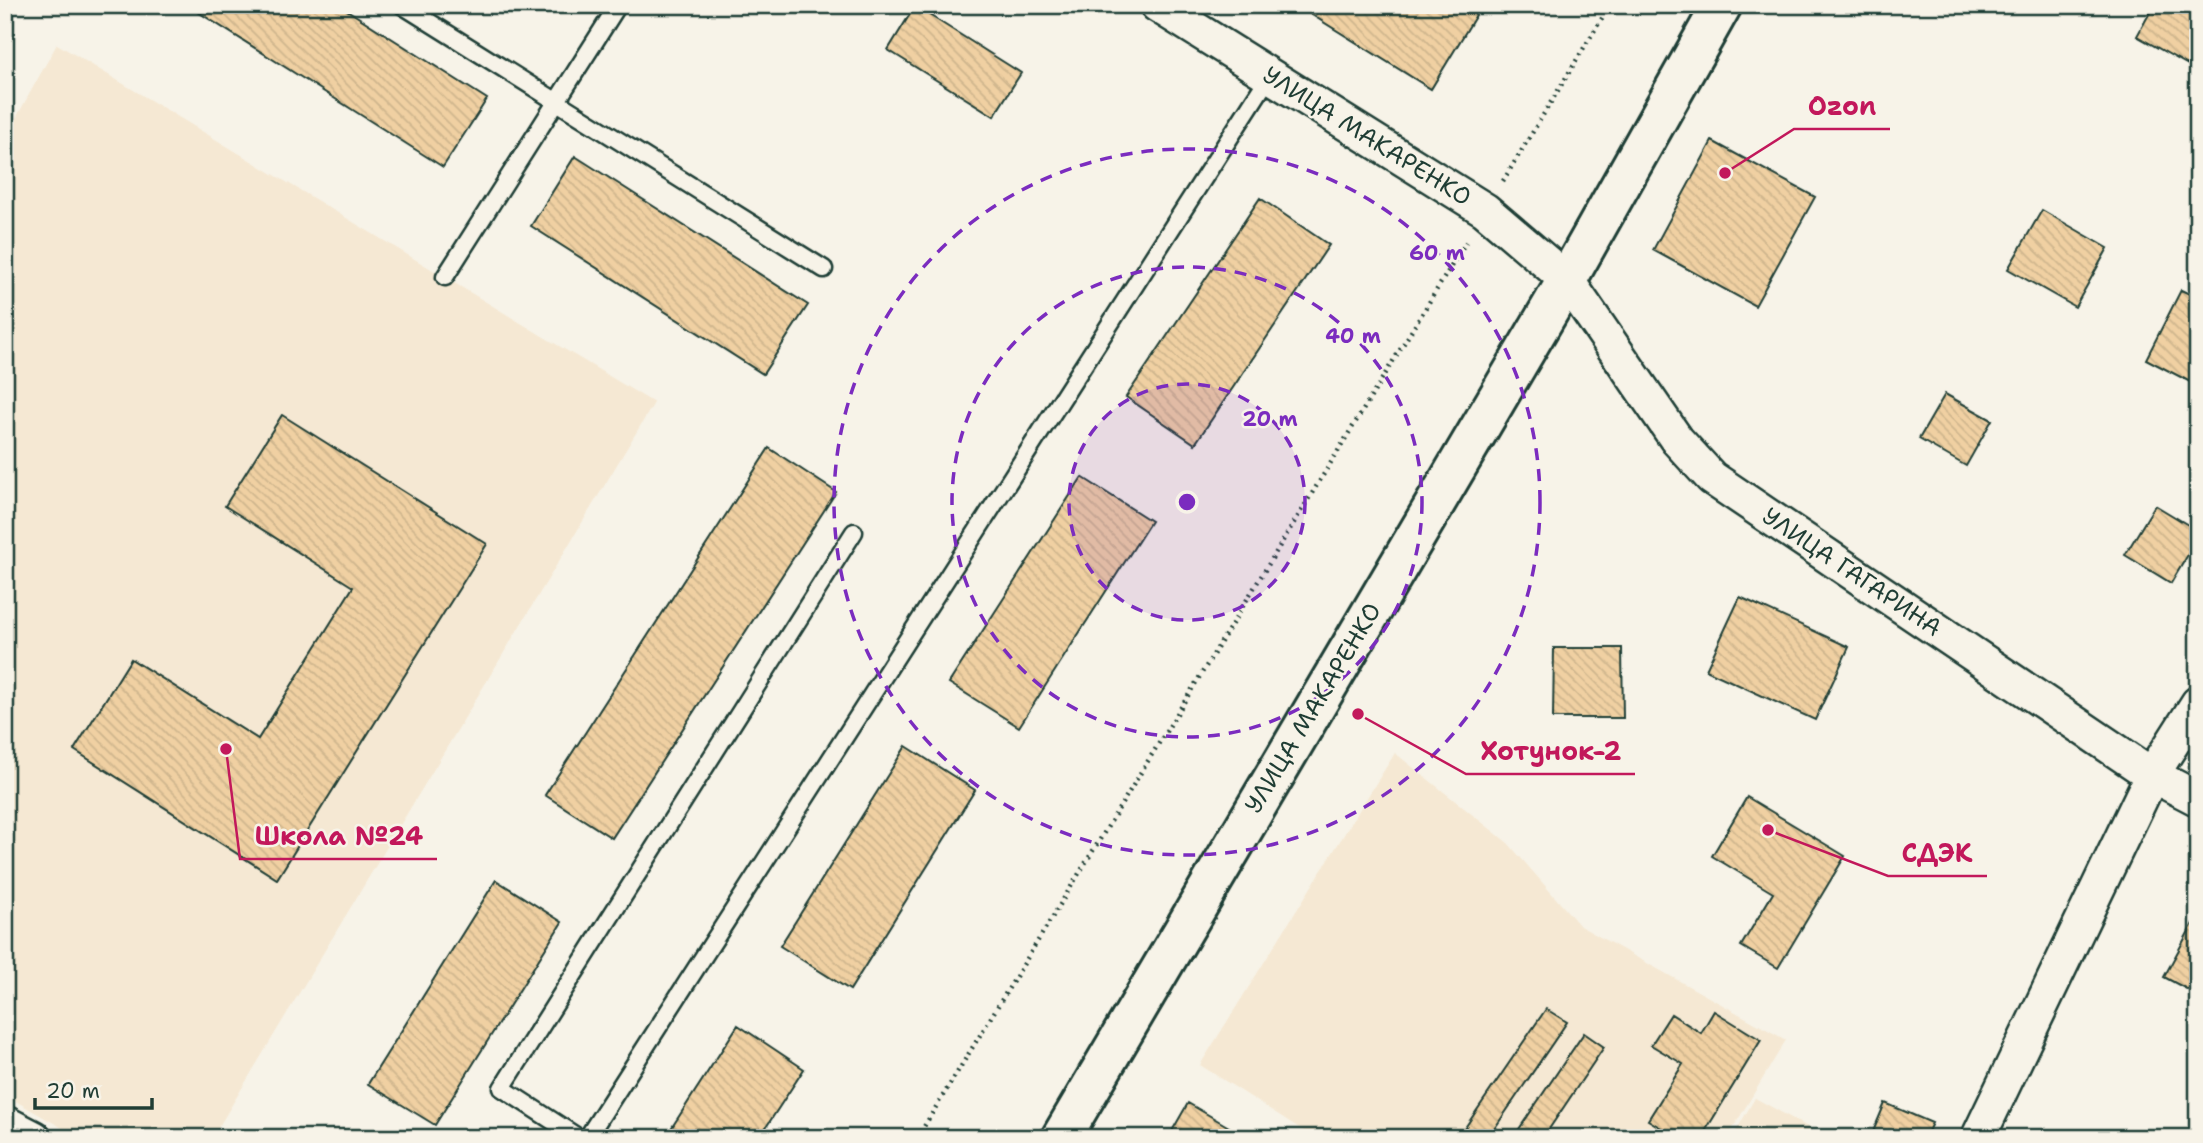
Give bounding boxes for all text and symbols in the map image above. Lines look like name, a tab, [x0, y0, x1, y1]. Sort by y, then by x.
street label: УЛИЦА МАКАРЕНКО	[1257, 59, 1477, 213]
callout: Ozon	[1794, 82, 1890, 129]
text: Ozon	[1808, 88, 1876, 123]
text: 60 m	[1409, 239, 1465, 267]
text: 40 m	[1325, 322, 1381, 350]
text: 20 m	[1242, 405, 1298, 433]
centre of rings	[1175, 490, 1199, 514]
street label: УЛИЦА ГАГАРИНА	[1756, 500, 1948, 644]
street label: УЛИЦА МАКАРЕНКО	[1237, 597, 1389, 819]
callout: Хотунок-2	[1466, 727, 1635, 774]
text: Хотунок-2	[1480, 733, 1622, 768]
callout: Школа №24	[240, 812, 437, 859]
text: Школа №24	[255, 818, 423, 853]
callout: СДЭК	[1888, 829, 1987, 876]
text: СДЭК	[1902, 835, 1973, 870]
scale bar	[35, 1066, 152, 1110]
text: 20 m	[46, 1077, 100, 1105]

